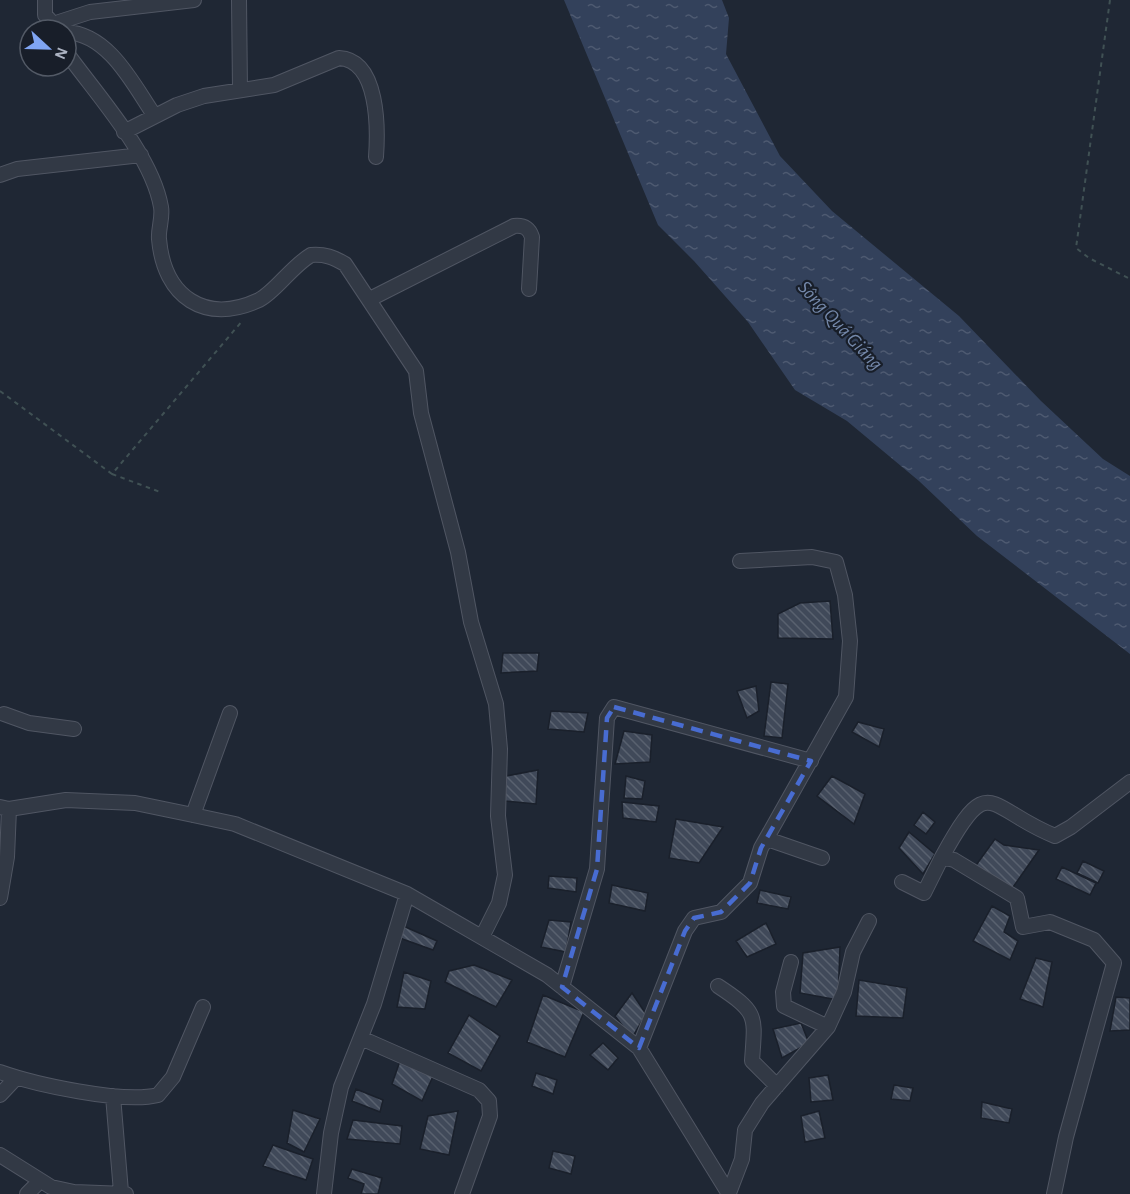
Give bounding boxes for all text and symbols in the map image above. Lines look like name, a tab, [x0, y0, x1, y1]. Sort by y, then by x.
north arrow	[18, 18, 78, 78]
text: N	[51, 45, 70, 61]
water label: Sông Quá Giáng	[794, 277, 886, 374]

